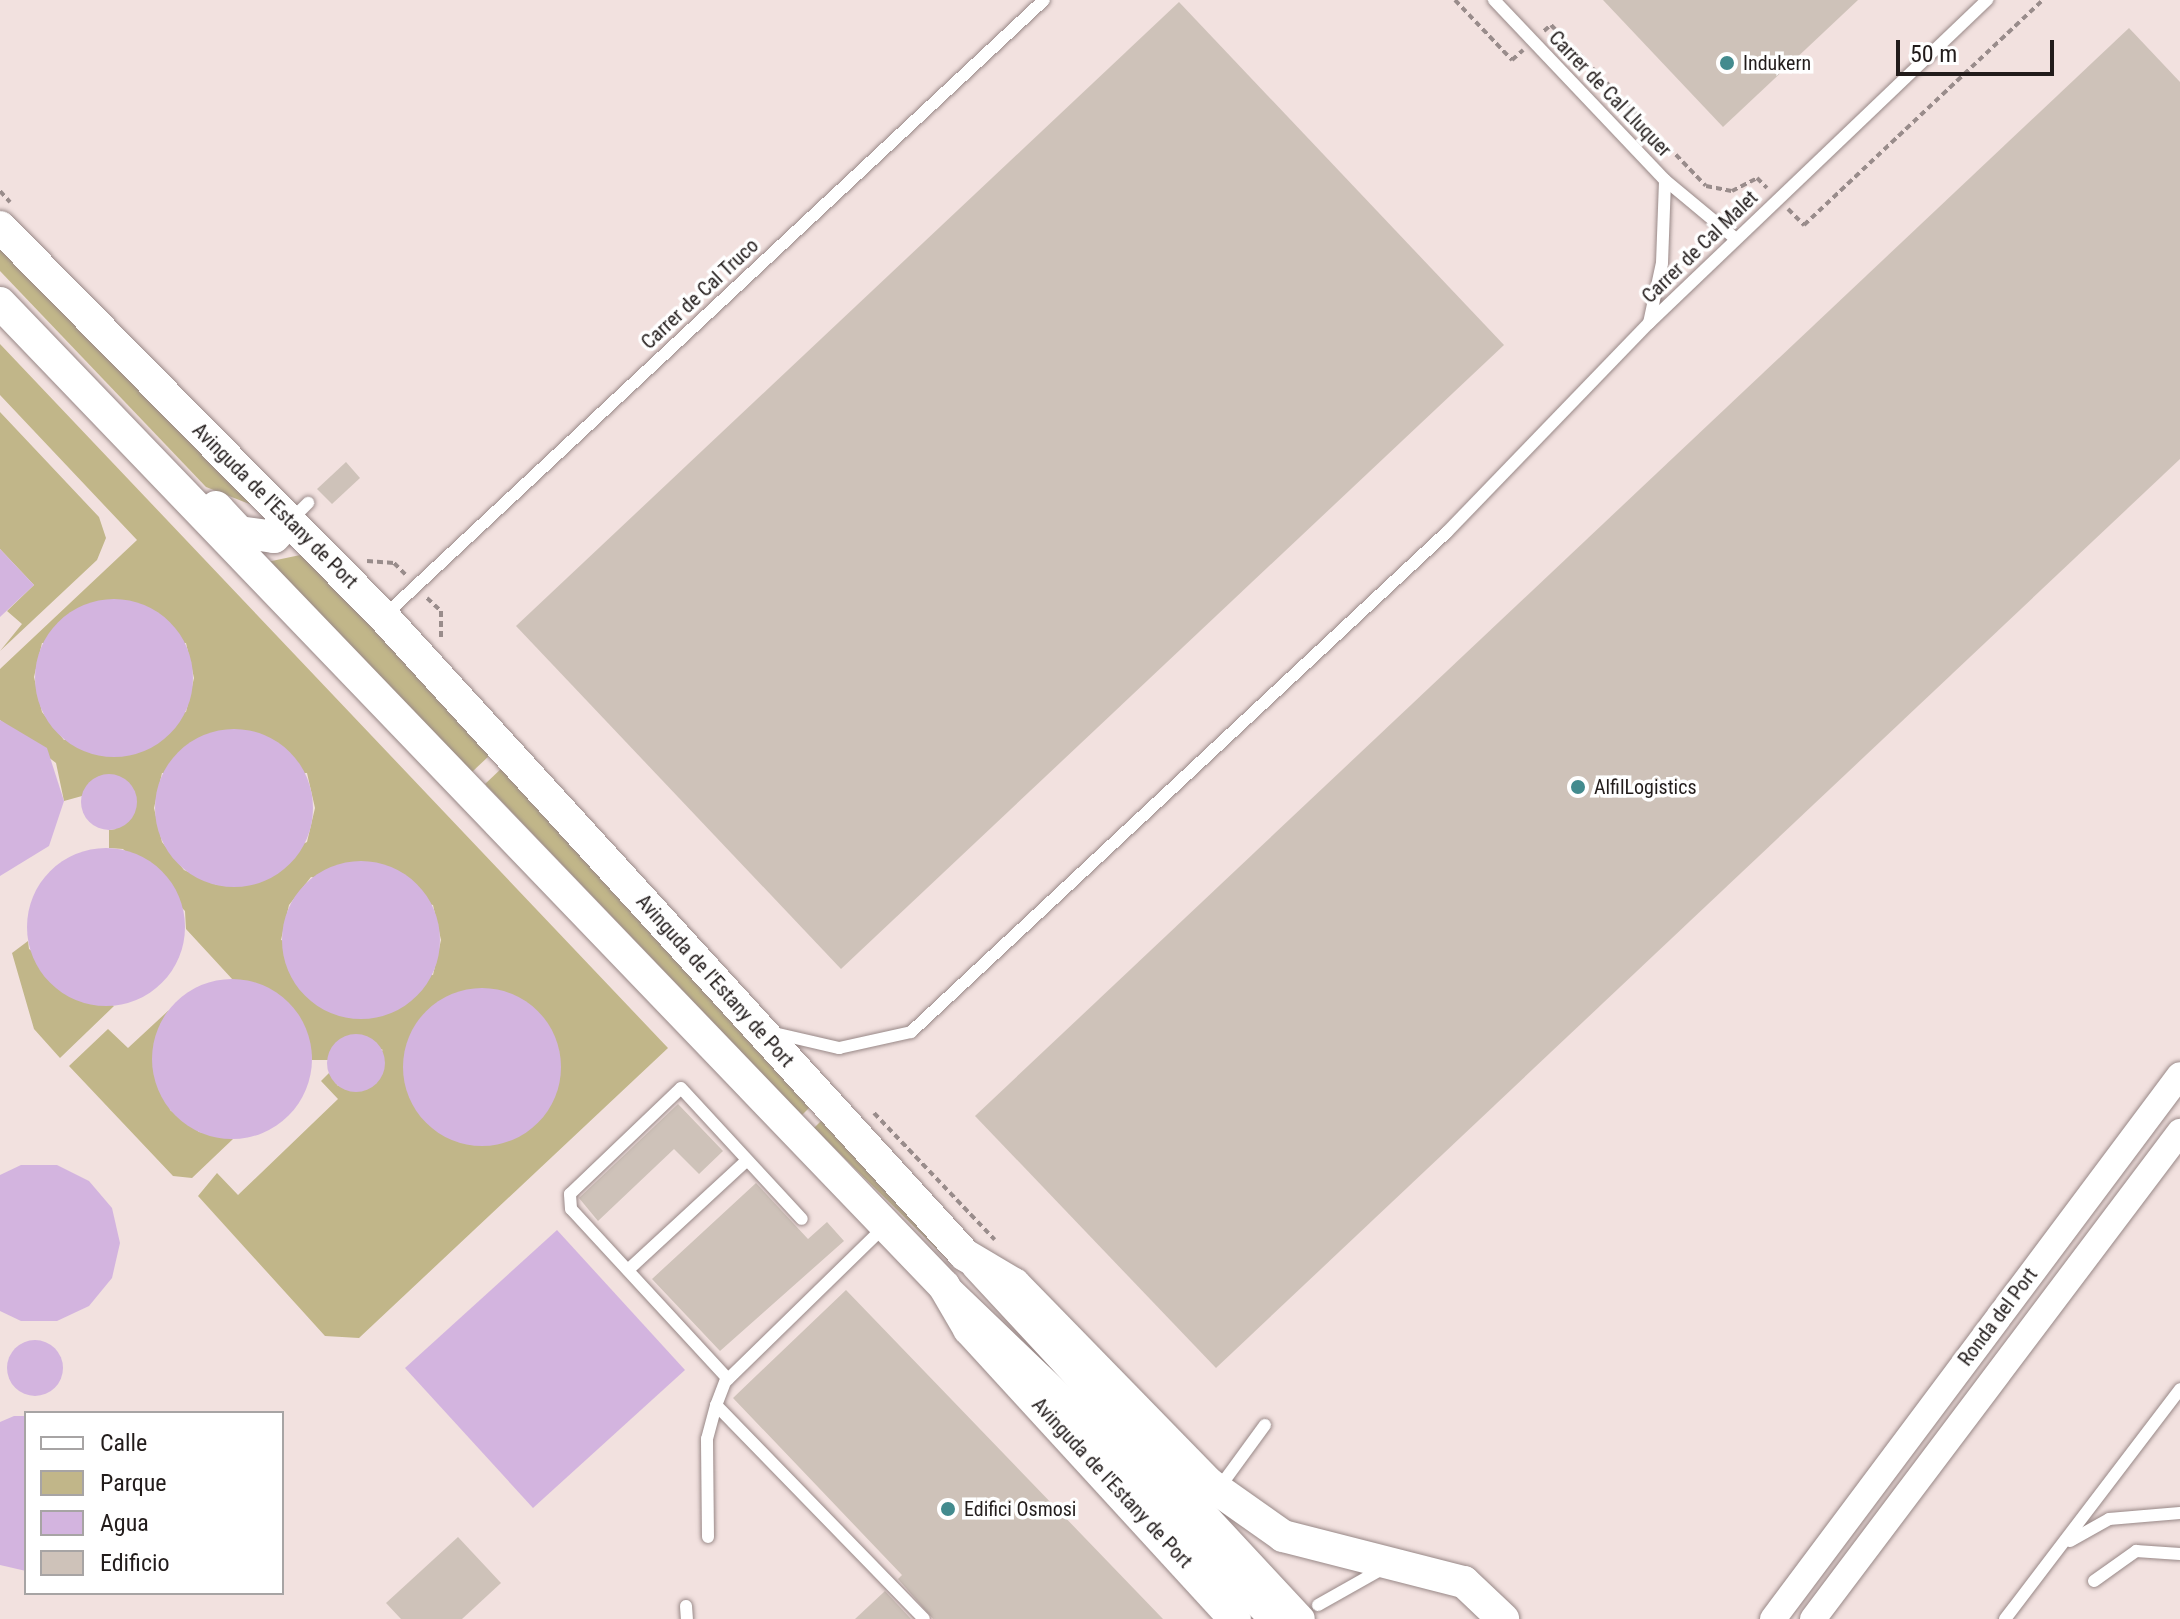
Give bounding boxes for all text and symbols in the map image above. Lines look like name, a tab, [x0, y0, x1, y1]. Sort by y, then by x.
scale bar	[1900, 24, 2058, 74]
street label: Carrer de Cal Lluquer	[1544, 26, 1676, 162]
text: 50 m	[1910, 40, 1957, 68]
place label: Indukern	[1743, 51, 1811, 75]
marker: Indukern	[1718, 54, 1736, 72]
street label: Carrer de Cal Malet	[1637, 186, 1763, 308]
street label: Carrer de Cal Truco	[636, 234, 764, 354]
street label: Avinguda de l'Estany de Port	[187, 418, 363, 594]
place label: AlfilLogistics	[1594, 775, 1697, 799]
marker: AlfilLogistics	[1569, 778, 1587, 796]
street label: Avinguda de l'Estany de Port	[631, 890, 799, 1072]
street label: Ronda del Port	[1953, 1263, 2043, 1371]
street label: Avinguda de l'Estany de Port	[1027, 1393, 1197, 1573]
legend	[24, 1411, 284, 1595]
text: Calle	[100, 1429, 147, 1457]
text: Parque	[100, 1469, 167, 1497]
place label: Edifici Osmosi	[964, 1497, 1076, 1521]
marker: Edifici Osmosi	[939, 1500, 957, 1518]
text: Agua	[100, 1509, 149, 1537]
text: Edificio	[100, 1549, 170, 1577]

